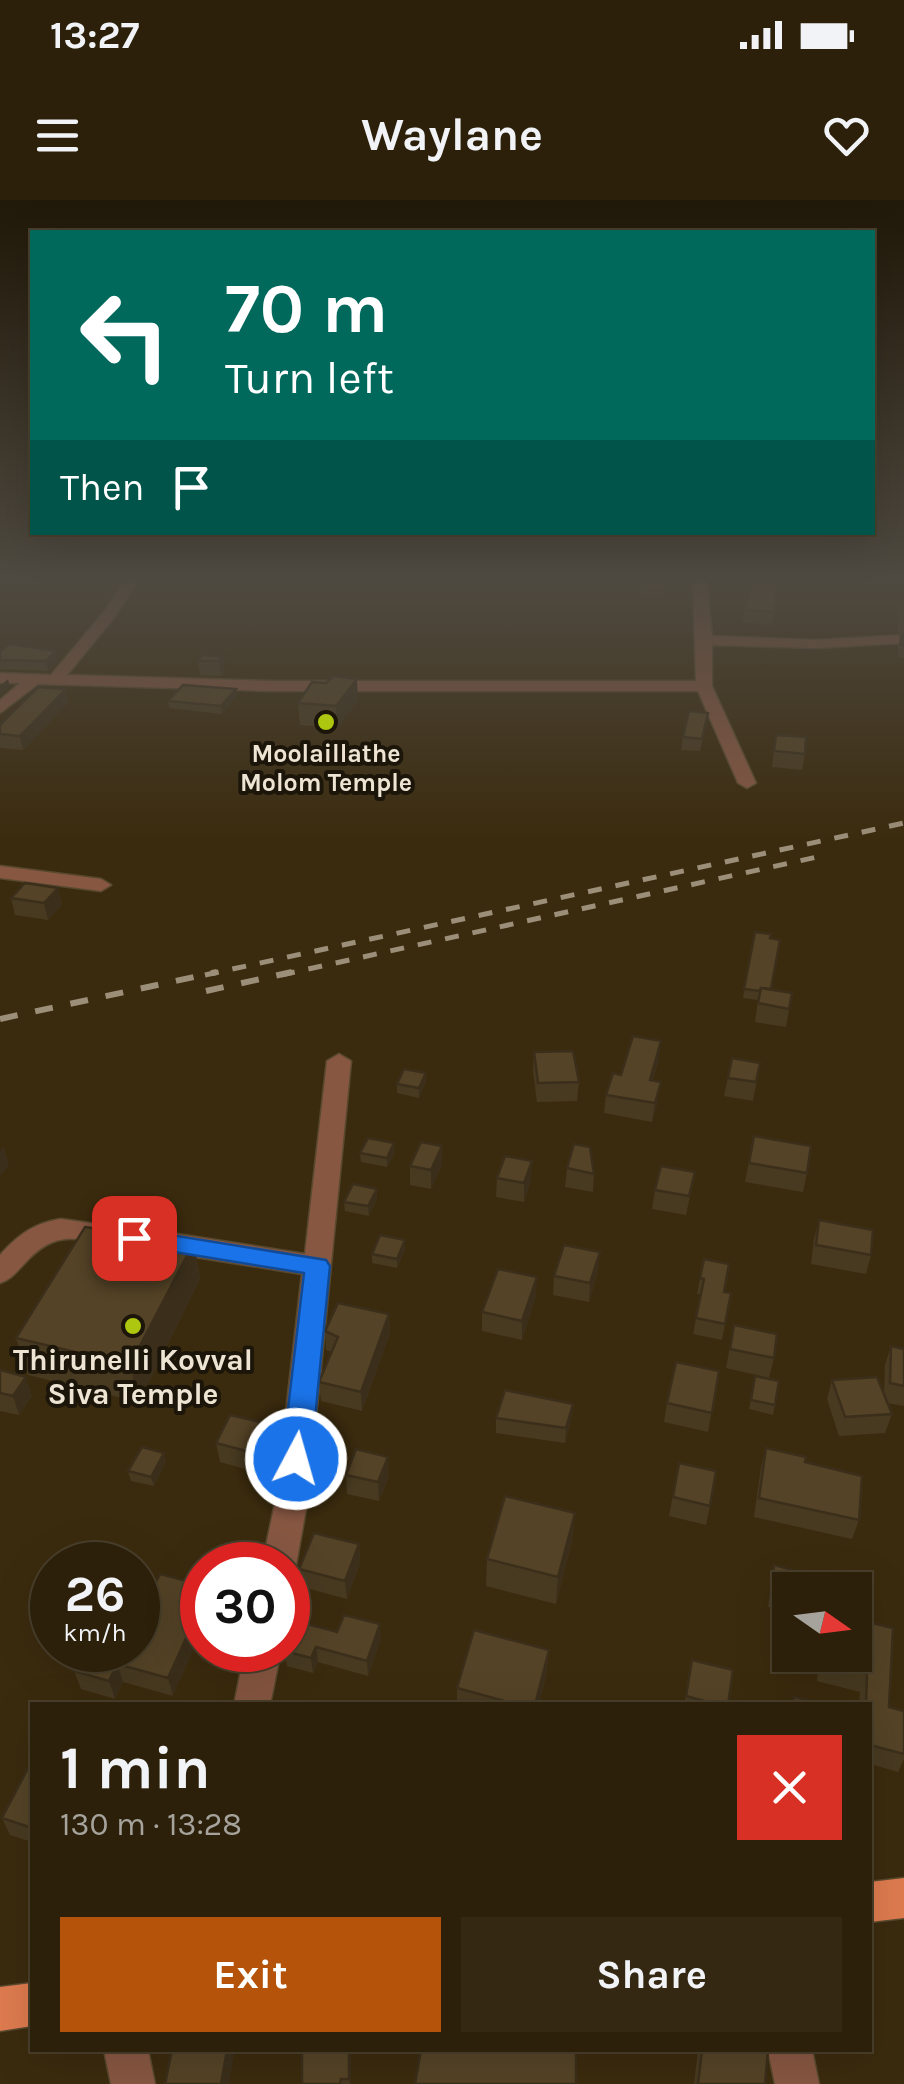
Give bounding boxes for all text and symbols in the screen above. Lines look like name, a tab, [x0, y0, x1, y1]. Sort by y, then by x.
text: 13:27	[50, 13, 139, 58]
icon: menu	[30, 108, 85, 163]
icon: heart	[819, 108, 874, 163]
text: Waylane	[361, 109, 543, 161]
text: 70 m	[225, 268, 388, 350]
icon: left	[60, 270, 190, 400]
text: Turn left	[225, 352, 394, 404]
icon: arrive	[164, 460, 219, 515]
text: Then	[60, 465, 144, 510]
marker: Moolaillathe Molom Temple	[315, 711, 337, 733]
place label: Moolaillathe Molom Temple	[240, 739, 412, 797]
pin	[92, 1196, 177, 1281]
icon: arrive	[107, 1211, 162, 1266]
marker: Thirunelli Kovval Siva Temple	[122, 1315, 144, 1337]
place label: Thirunelli Kovval Siva Temple	[13, 1342, 253, 1412]
position arrow	[244, 1407, 348, 1511]
speed limit sign: 30	[180, 1542, 310, 1672]
text: 26	[65, 1565, 125, 1624]
north arrow	[772, 1572, 872, 1672]
map controls	[772, 1572, 872, 1672]
text: km/h	[63, 1618, 127, 1647]
text: 1 min	[60, 1733, 211, 1803]
button: close	[737, 1735, 842, 1840]
text: 130 m · 13:28	[60, 1806, 242, 1843]
button: Exit	[60, 1917, 441, 2032]
button: Share	[461, 1917, 842, 2032]

